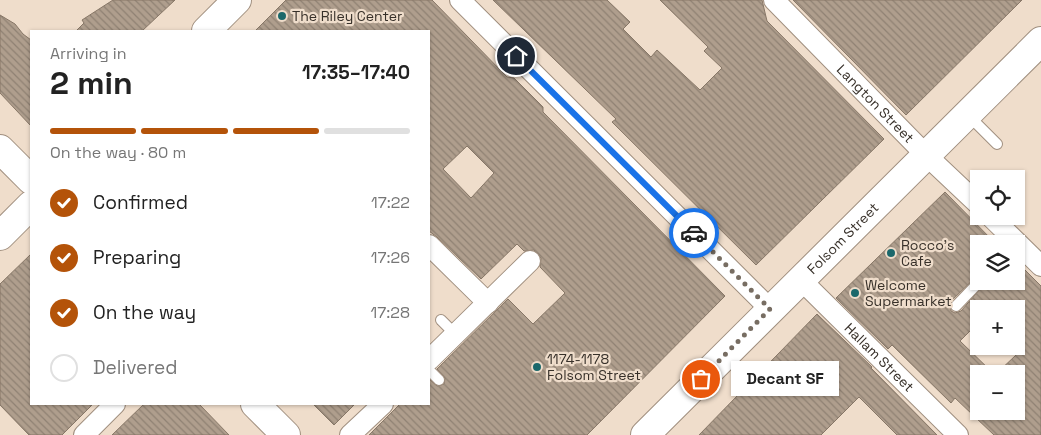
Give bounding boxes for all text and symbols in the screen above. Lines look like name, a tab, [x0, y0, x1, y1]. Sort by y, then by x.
place label: The Riley Center	[292, 7, 402, 25]
marker: The Riley Center	[276, 10, 288, 22]
pin	[495, 35, 537, 77]
icon: home	[502, 42, 530, 70]
text: Arriving in	[50, 43, 127, 64]
text: 17:35–17:40	[302, 60, 410, 85]
street label: Langton Street	[833, 60, 918, 147]
text: 2 min	[50, 63, 133, 103]
text: On the way · 80 m	[50, 142, 186, 163]
map controls	[970, 170, 1025, 420]
button: locate	[970, 170, 1025, 225]
icon: check	[50, 189, 78, 217]
text: Confirmed	[93, 190, 188, 215]
text: 17:22	[371, 192, 410, 213]
street label: Folsom Street	[803, 199, 882, 278]
courier	[669, 208, 719, 258]
icon: car	[680, 219, 708, 247]
button: layers	[970, 235, 1025, 290]
place label: Rocco's Cafe	[901, 236, 954, 270]
icon: check	[50, 244, 78, 272]
text: Preparing	[93, 245, 181, 270]
text: 17:26	[371, 247, 410, 268]
marker: Rocco's Cafe	[885, 247, 897, 259]
place label: Welcome Supermarket	[865, 276, 952, 310]
marker: Welcome Supermarket	[849, 287, 861, 299]
icon: check	[50, 299, 78, 327]
text: On the way	[93, 300, 196, 325]
button: +	[970, 300, 1025, 355]
text: 17:28	[371, 302, 410, 323]
street label: Hallam Street	[841, 319, 918, 396]
place label: 1174‐1178 Folsom Street	[547, 350, 641, 384]
text: Delivered	[93, 355, 178, 380]
pin	[680, 358, 722, 400]
marker: 1174‐1178 Folsom Street	[531, 361, 543, 373]
callout: Decant SF	[731, 362, 838, 396]
icon: bag	[687, 365, 715, 393]
button: −	[970, 365, 1025, 420]
text: Decant SF	[746, 368, 824, 389]

